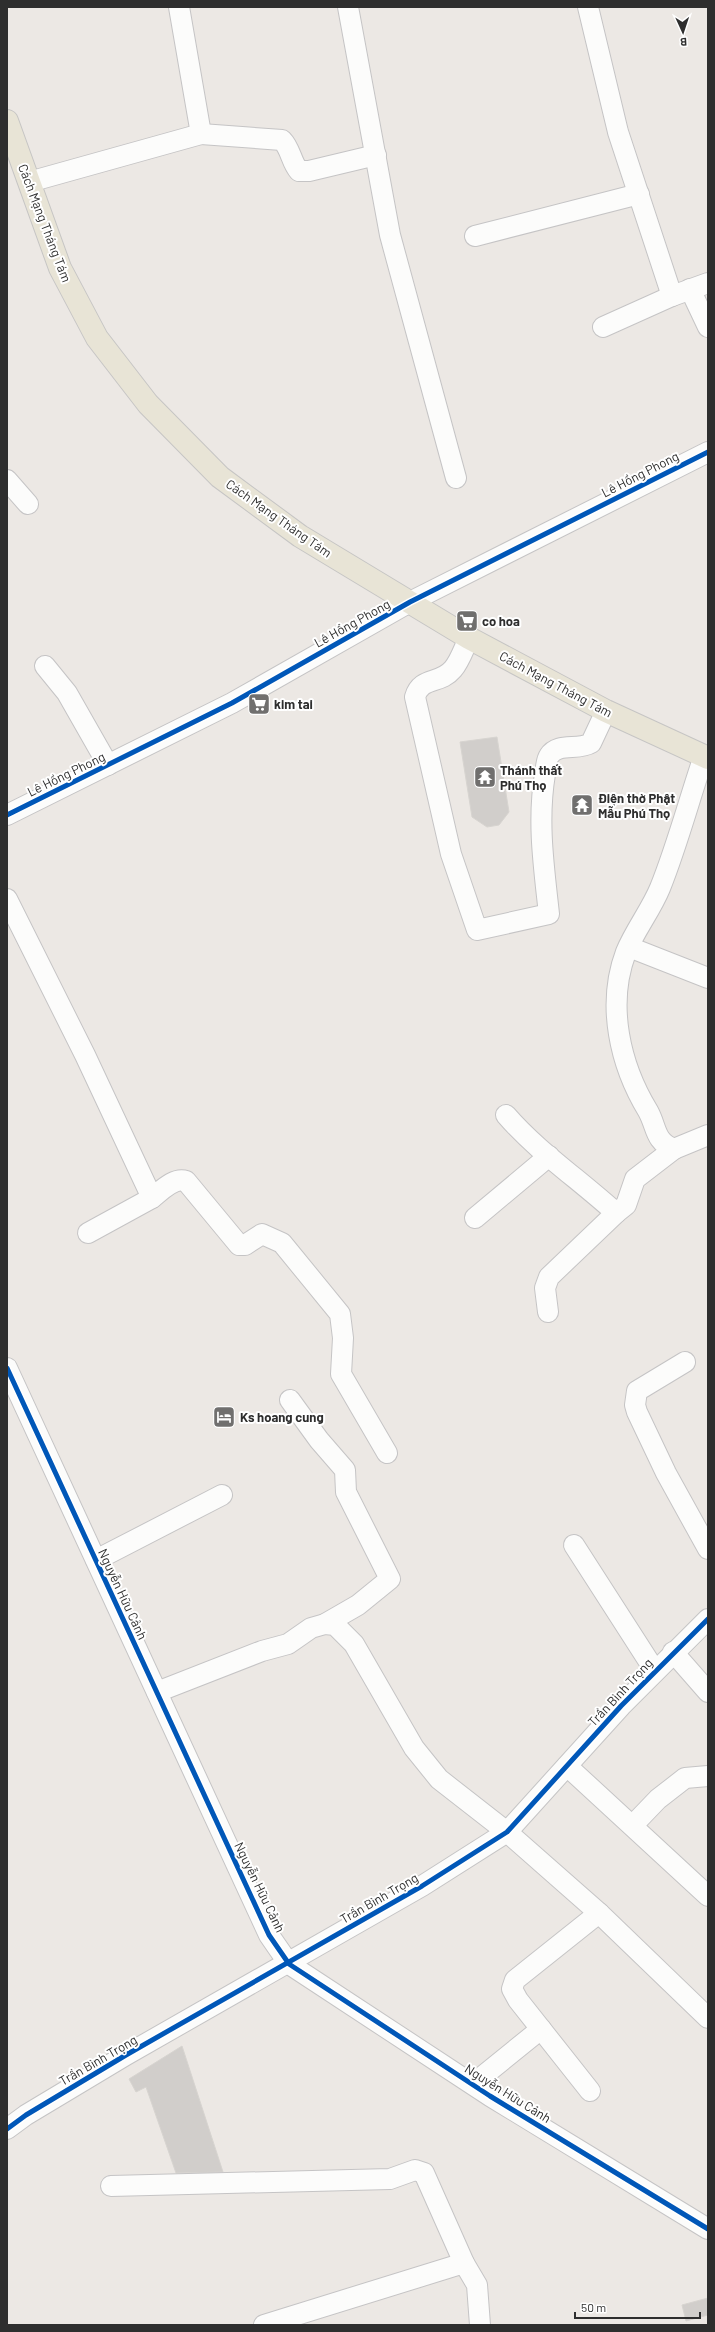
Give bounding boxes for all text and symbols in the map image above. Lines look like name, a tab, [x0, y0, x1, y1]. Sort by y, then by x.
north arrow	[663, 12, 703, 52]
text: B	[680, 36, 687, 49]
street label: Cách Mạng Tháng Tám	[15, 162, 75, 284]
street label: Lê Hồng Phong	[599, 448, 681, 500]
street label: Cách Mạng Tháng Tám	[223, 475, 335, 561]
street label: Lê Hồng Phong	[311, 595, 393, 651]
supermarket icon: co hoa	[454, 608, 480, 634]
place label: co hoa	[482, 613, 520, 629]
street label: Cách Mạng Tháng Tám	[497, 648, 615, 720]
supermarket icon: kim tai	[246, 691, 272, 717]
place label: kim tai	[274, 696, 313, 712]
street label: Lê Hồng Phong	[24, 748, 108, 800]
place label: Thánh thất Phú Thọ	[500, 762, 562, 793]
temple icon: Thánh thất Phú Thọ	[472, 764, 498, 790]
place label: Điện thờ Phật Mẫu Phú Thọ	[598, 790, 675, 821]
temple icon: Điện thờ Phật Mẫu Phú Thọ	[569, 792, 595, 818]
hotel icon: Ks hoang cung	[211, 1404, 237, 1430]
place label: Ks hoang cung	[240, 1409, 324, 1425]
street label: Nguyễn Hữu Cảnh	[95, 1546, 151, 1642]
street label: Trần Bình Trọng	[584, 1655, 656, 1729]
street label: Nguyễn Hữu Cảnh	[231, 1839, 289, 1935]
street label: Trần Bình Trọng	[337, 1869, 421, 1927]
street label: Trần Bình Trọng	[56, 2031, 140, 2089]
street label: Nguyễn Hữu Cảnh	[462, 2060, 554, 2126]
scale bar	[575, 2294, 700, 2320]
text: 50 m	[581, 2300, 606, 2314]

